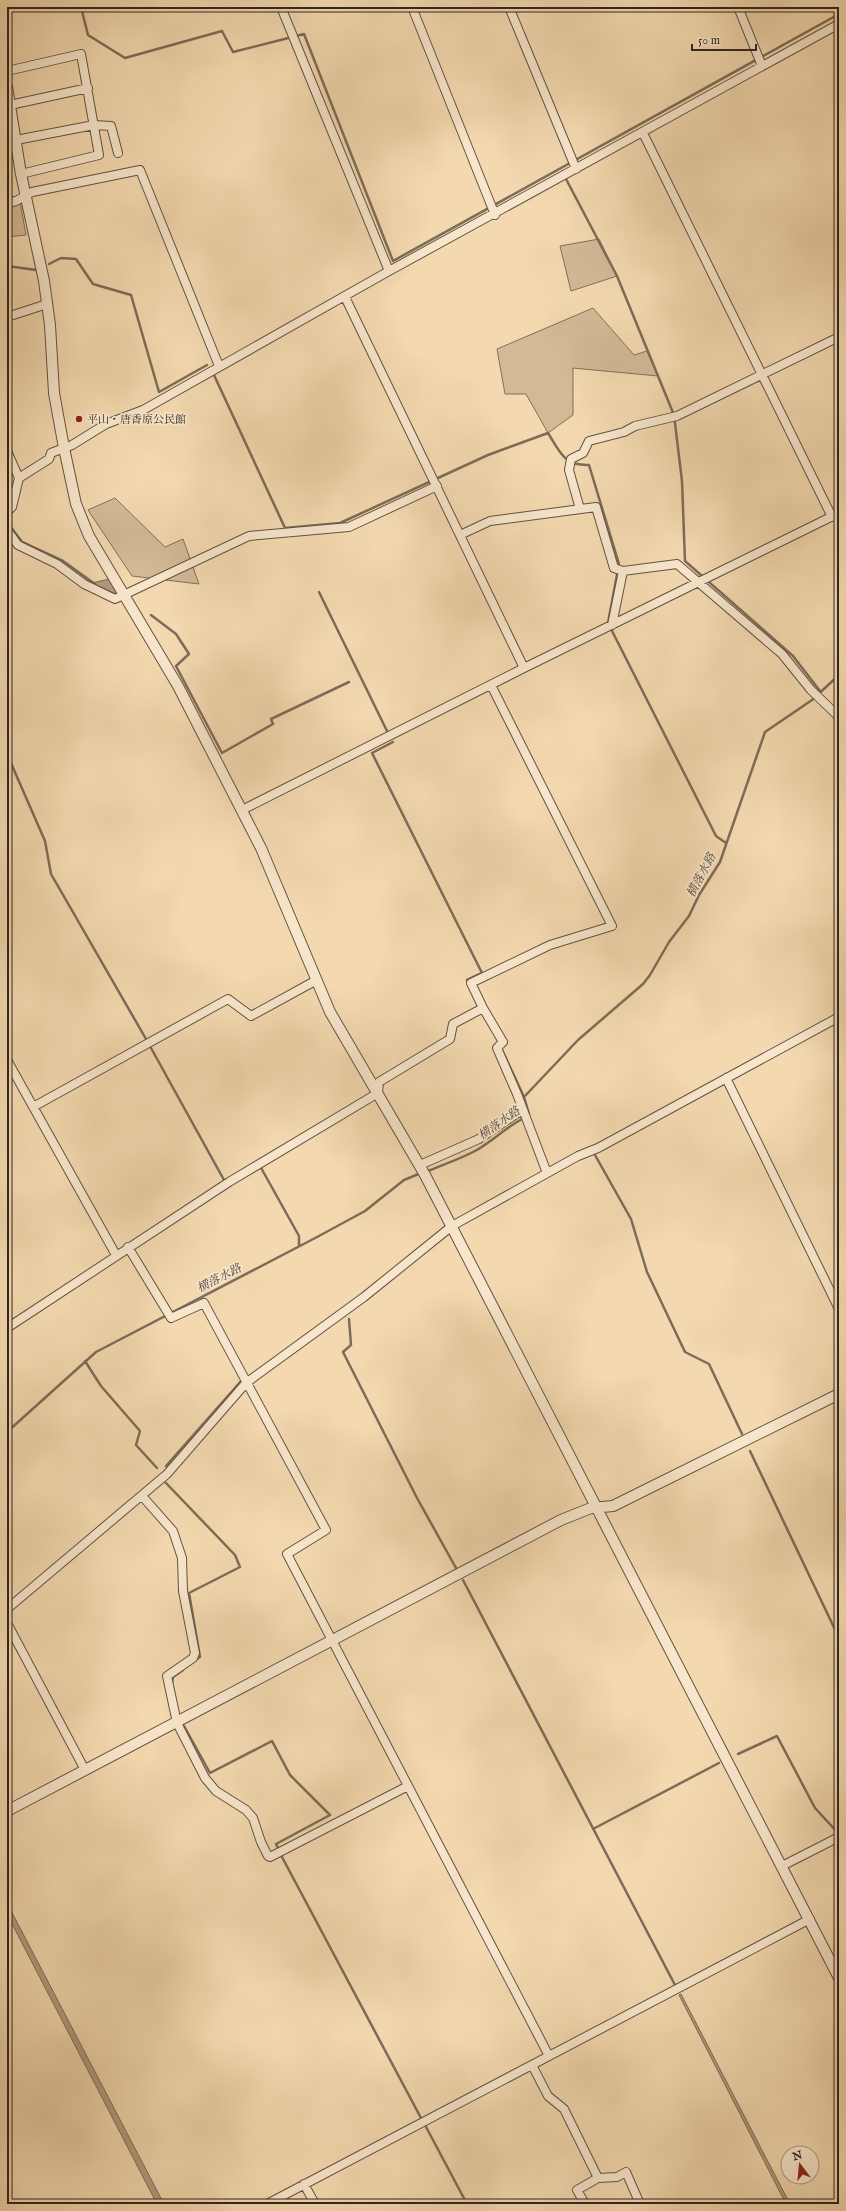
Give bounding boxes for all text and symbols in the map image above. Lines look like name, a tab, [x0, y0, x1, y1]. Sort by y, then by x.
scale bar	[692, 26, 756, 52]
text: 50 m	[698, 33, 720, 48]
place label: 平山・唐香原公民館	[87, 413, 186, 427]
marker: 平山・唐香原公民館	[74, 414, 84, 424]
water label: 横落水路	[684, 850, 720, 900]
water label: 横落水路	[475, 1103, 524, 1143]
water label: 横落水路	[194, 1260, 245, 1296]
north arrow	[780, 2145, 820, 2185]
text: N	[790, 2148, 804, 2165]

